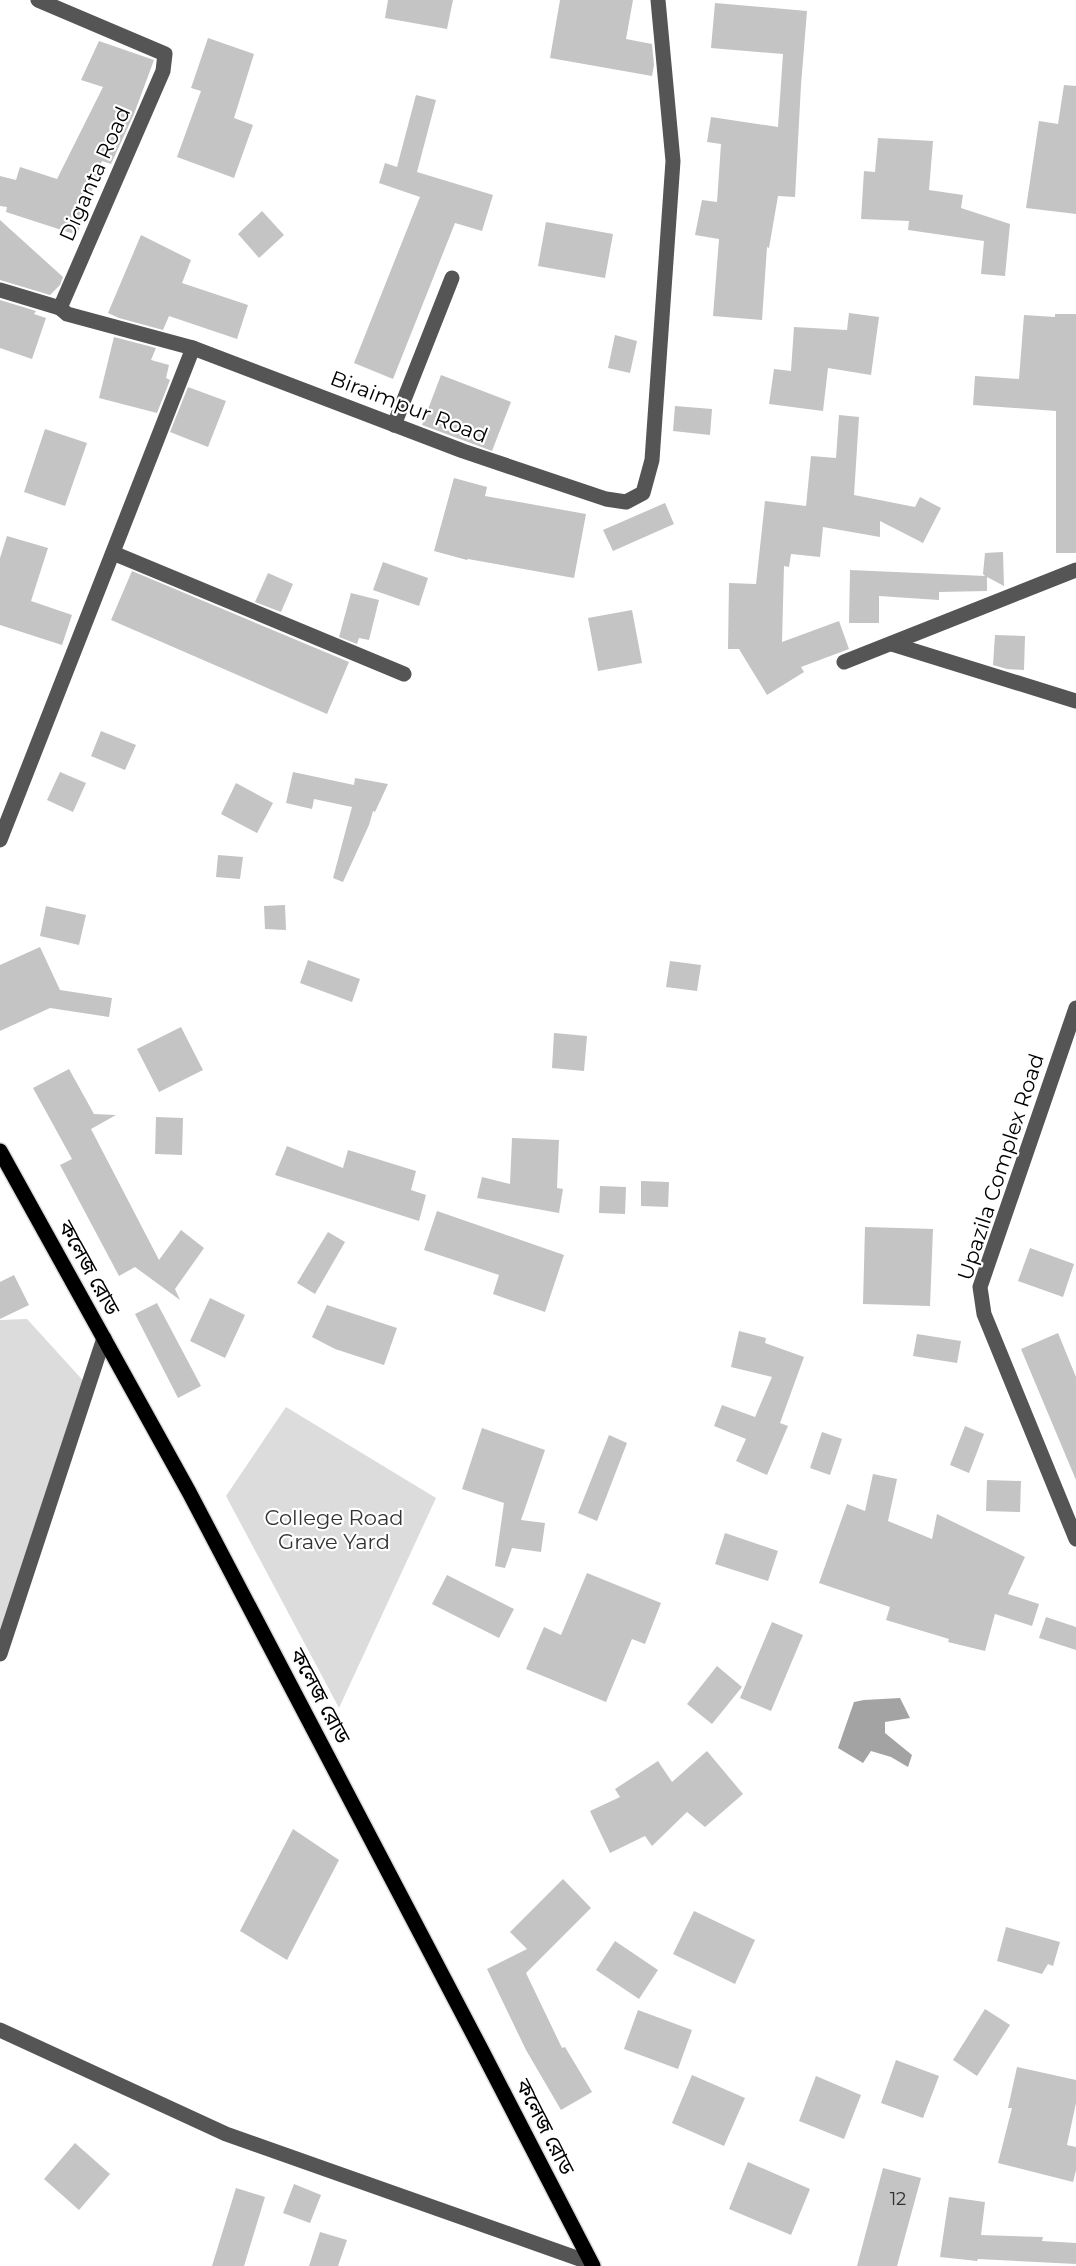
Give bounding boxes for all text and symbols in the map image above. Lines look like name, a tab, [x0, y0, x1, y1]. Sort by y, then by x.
street label: Diganta Road	[54, 103, 135, 245]
street label: Biraimpur Road	[327, 365, 491, 448]
street label: Upazila Complex Road	[952, 1050, 1049, 1283]
street label: কলেজ রোড	[53, 1215, 126, 1320]
park label: College Road Grave Yard	[264, 1505, 404, 1554]
street label: কলেজ রোড	[284, 1643, 356, 1749]
street label: কলেজ রোড	[510, 2074, 581, 2180]
house number: 12	[890, 2188, 906, 2210]

